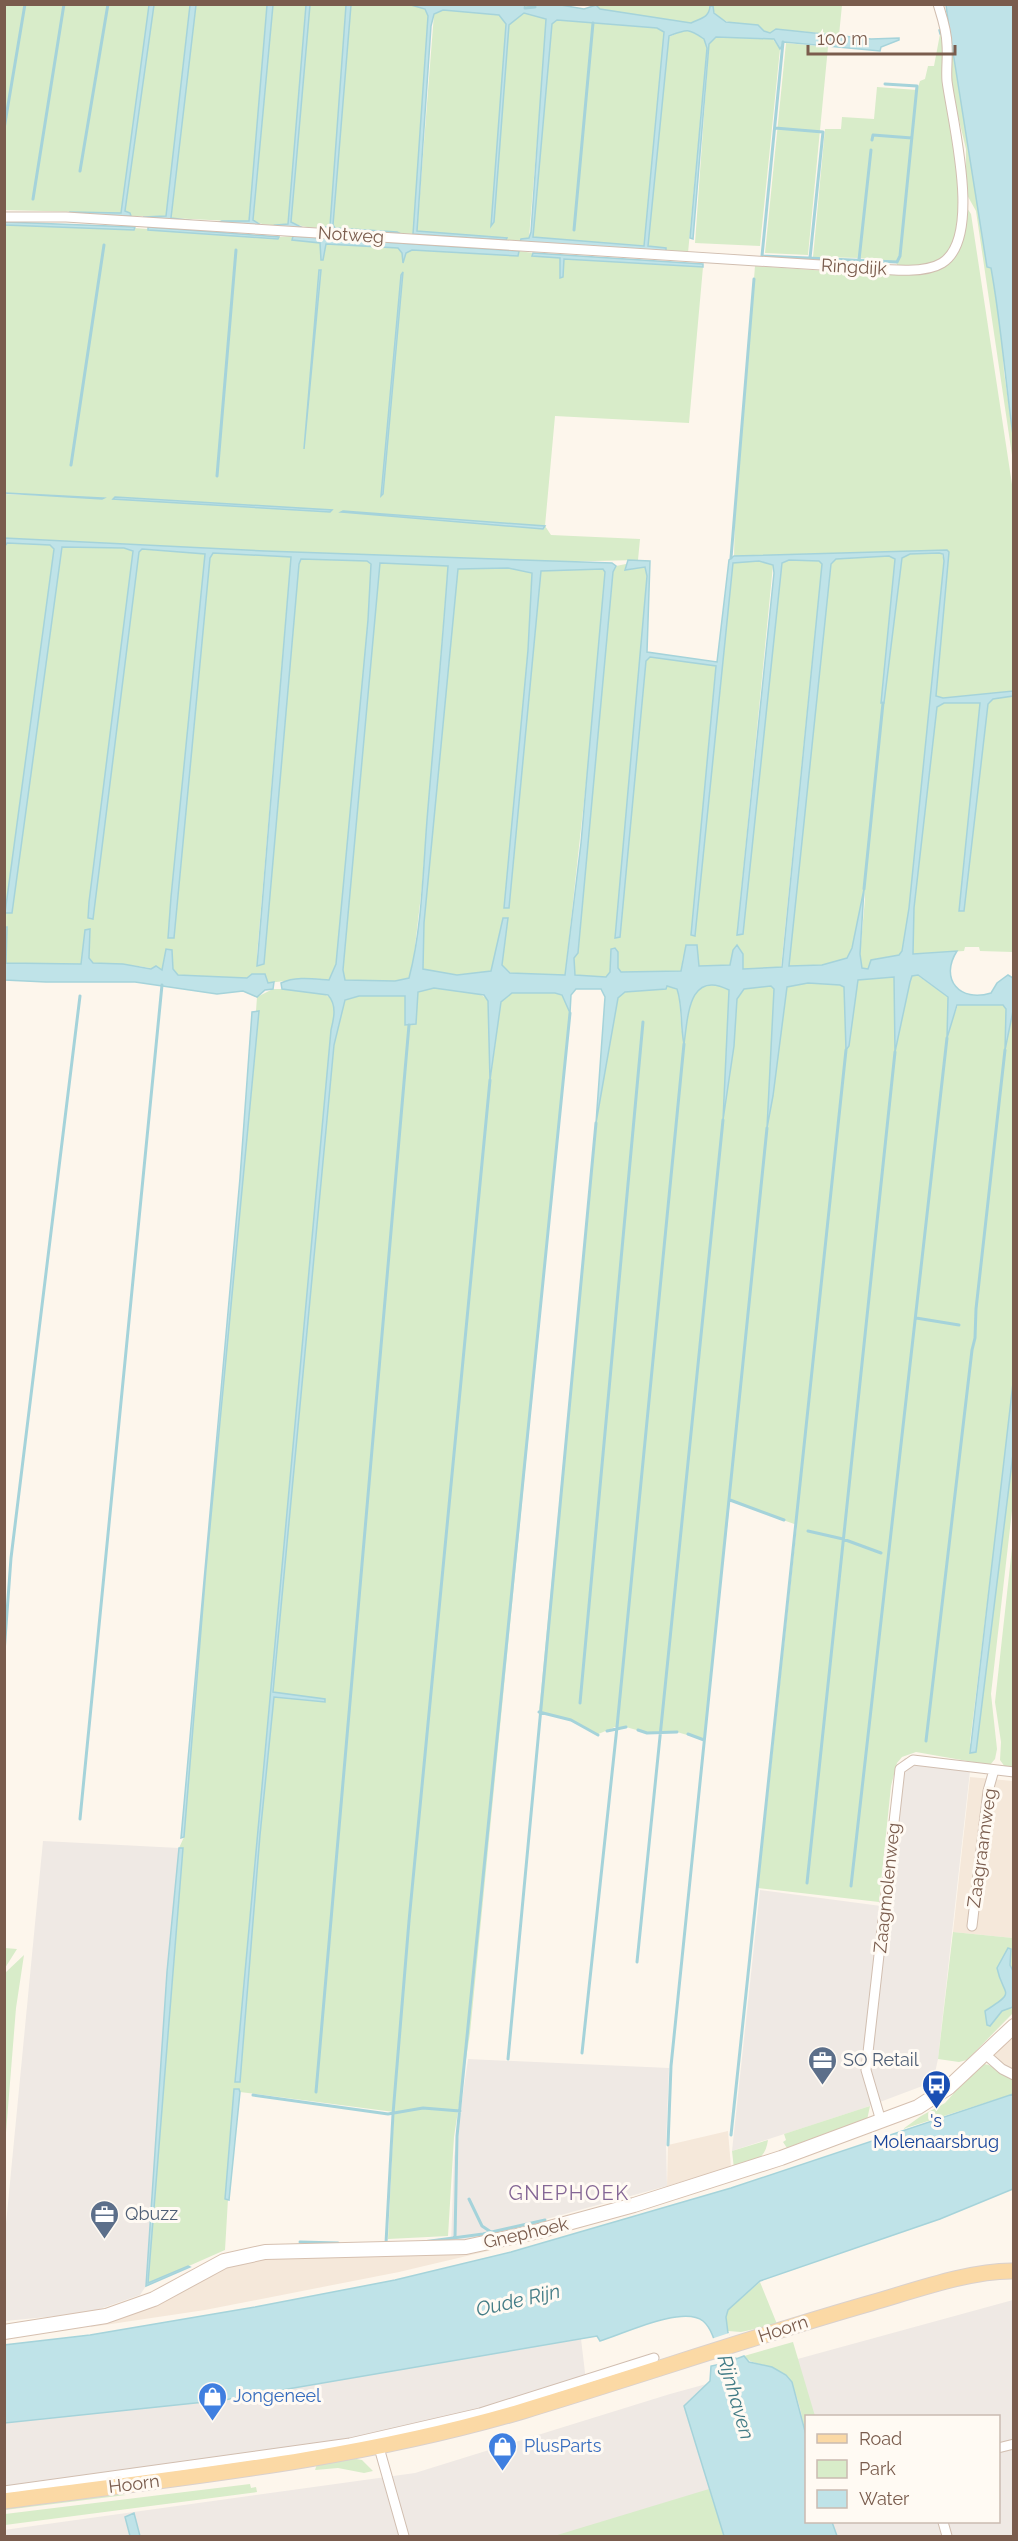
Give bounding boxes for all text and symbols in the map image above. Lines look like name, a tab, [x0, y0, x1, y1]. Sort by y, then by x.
scale bar	[808, 18, 955, 56]
text: 100 m	[817, 28, 868, 49]
street label: Notweg	[317, 222, 385, 247]
street label: Ringdijk	[821, 254, 888, 279]
street label: Zaagraamweg	[963, 1787, 1000, 1909]
street label: Zaagmolenweg	[869, 1822, 904, 1954]
office icon: SO Retail	[806, 2044, 838, 2086]
place label: SO Retail	[843, 2049, 919, 2070]
bus stop icon: 's Molenaarsbrug	[920, 2068, 952, 2110]
place label: 's Molenaarsbrug	[873, 2110, 999, 2152]
district label: GNEPHOEK	[508, 2181, 630, 2205]
office icon: Qbuzz	[88, 2198, 120, 2240]
place label: Qbuzz	[125, 2203, 178, 2224]
street label: Gnephoek	[481, 2212, 571, 2252]
water label: Oude Rijn	[474, 2279, 562, 2321]
street label: Hoorn	[755, 2311, 811, 2346]
water label: Rijnhaven	[712, 2352, 760, 2442]
shop icon: Jongeneel	[196, 2380, 228, 2422]
place label: Jongeneel	[233, 2385, 321, 2406]
legend	[805, 2415, 1000, 2523]
text: Road	[859, 2428, 902, 2449]
shop icon: PlusParts	[487, 2430, 519, 2472]
place label: PlusParts	[524, 2435, 602, 2456]
text: Park	[859, 2458, 896, 2479]
street label: Hoorn	[107, 2470, 161, 2497]
text: Water	[859, 2488, 910, 2509]

